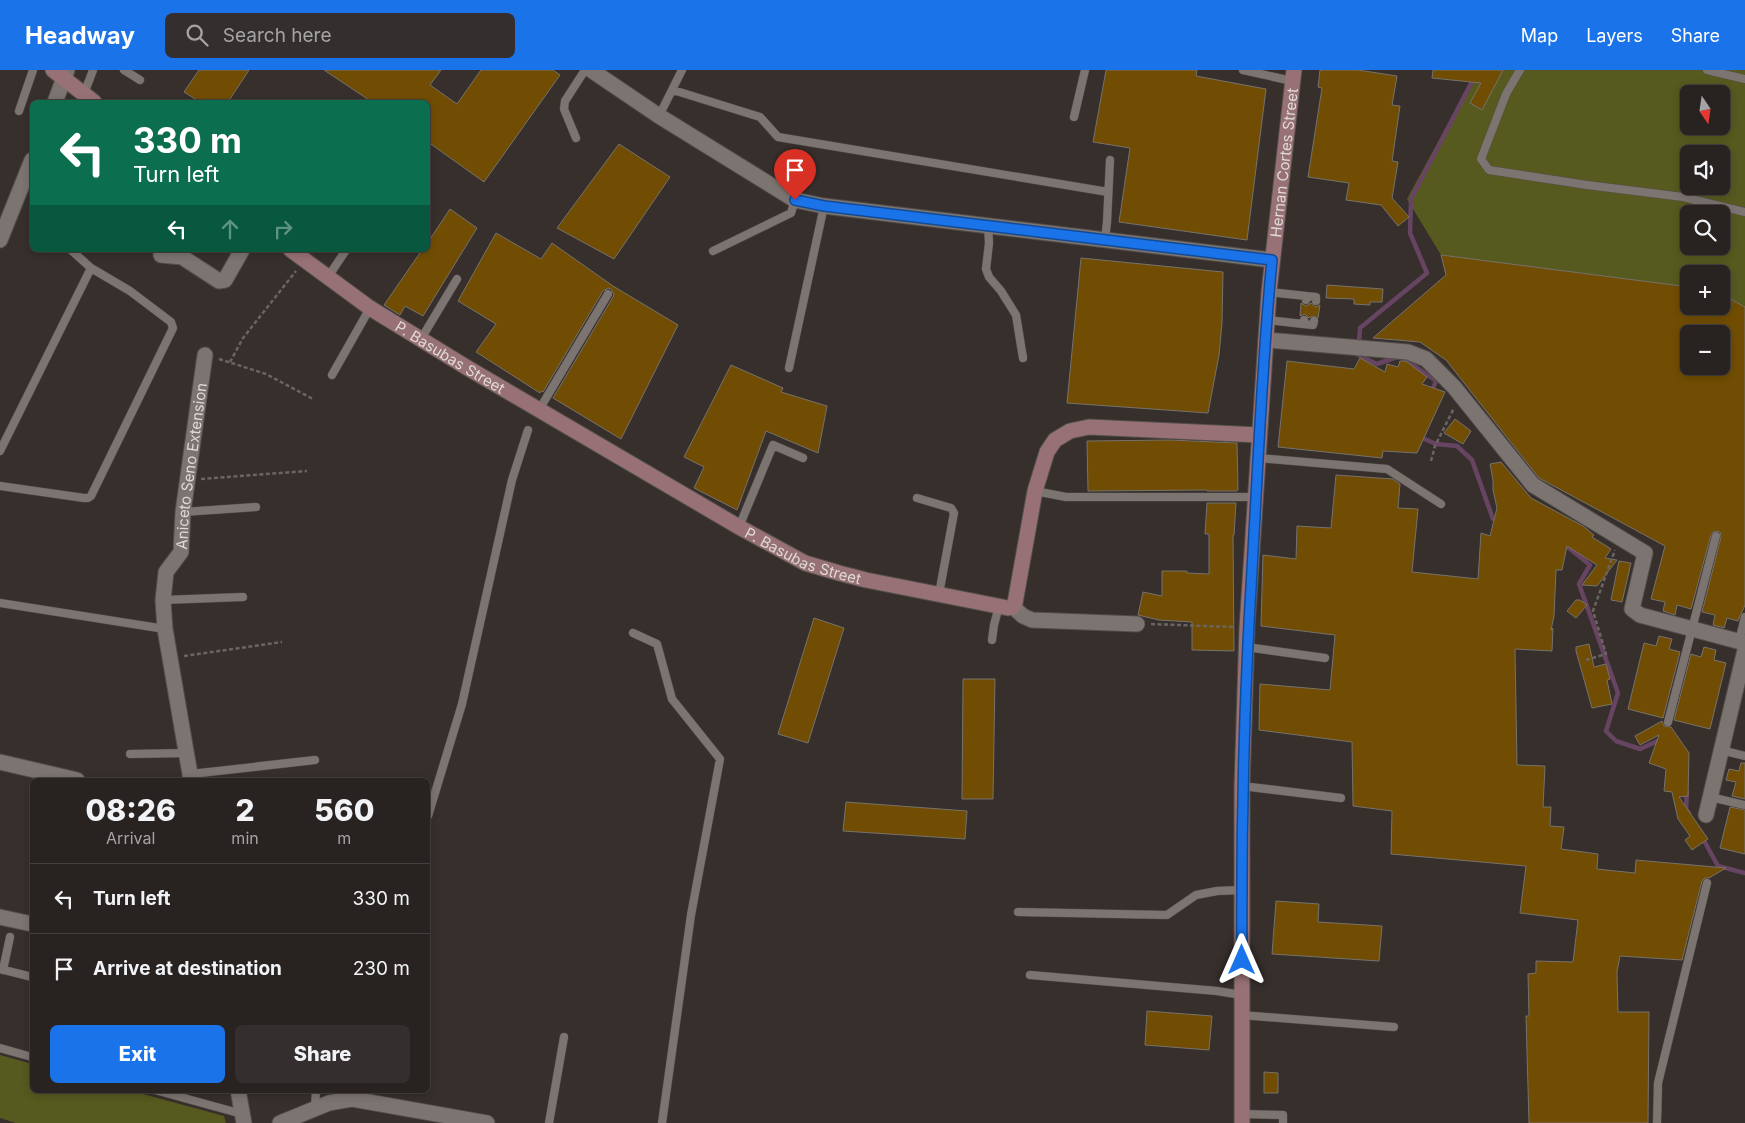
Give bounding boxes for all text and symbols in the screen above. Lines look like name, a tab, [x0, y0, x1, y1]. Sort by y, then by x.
search box	[165, 13, 515, 58]
text: Headway	[25, 21, 135, 50]
icon: search	[183, 21, 211, 49]
text: Search here	[223, 24, 331, 47]
text: Map	[1521, 25, 1558, 46]
text: Layers	[1586, 25, 1643, 46]
text: Share	[1671, 25, 1720, 46]
north arrow	[1680, 85, 1730, 135]
map controls	[1680, 85, 1730, 375]
street label: Hernan Cortes Street	[1266, 87, 1301, 238]
text: 330 m	[133, 119, 242, 161]
icon: left	[50, 120, 115, 185]
button: sound	[1680, 145, 1730, 195]
pin	[774, 149, 816, 200]
icon: arrive	[781, 156, 809, 184]
text: Turn left	[133, 161, 219, 187]
button: search	[1680, 205, 1730, 255]
icon: left	[163, 215, 191, 243]
icon: ahead	[216, 215, 244, 243]
icon: right	[269, 215, 297, 243]
button: +	[1680, 265, 1730, 315]
street label: P. Basubas Street	[392, 316, 509, 397]
button: −	[1680, 325, 1730, 375]
street label: Aniceto Seno Extension	[172, 381, 211, 550]
street label: P. Basubas Street	[742, 523, 863, 588]
text: 08:26	[86, 792, 176, 828]
text: 2	[235, 792, 255, 828]
text: 560	[314, 792, 374, 828]
text: Arrival	[106, 828, 155, 848]
text: min	[231, 828, 259, 848]
text: m	[337, 828, 351, 848]
icon: left	[50, 885, 78, 913]
text: Turn left	[93, 887, 171, 910]
text: 330 m	[353, 887, 410, 910]
position arrow	[1215, 933, 1267, 985]
icon: arrive	[50, 955, 78, 983]
text: Arrive at destination	[93, 957, 282, 980]
text: 230 m	[353, 957, 410, 980]
button: Exit	[50, 1025, 225, 1083]
button: Share	[235, 1025, 410, 1083]

